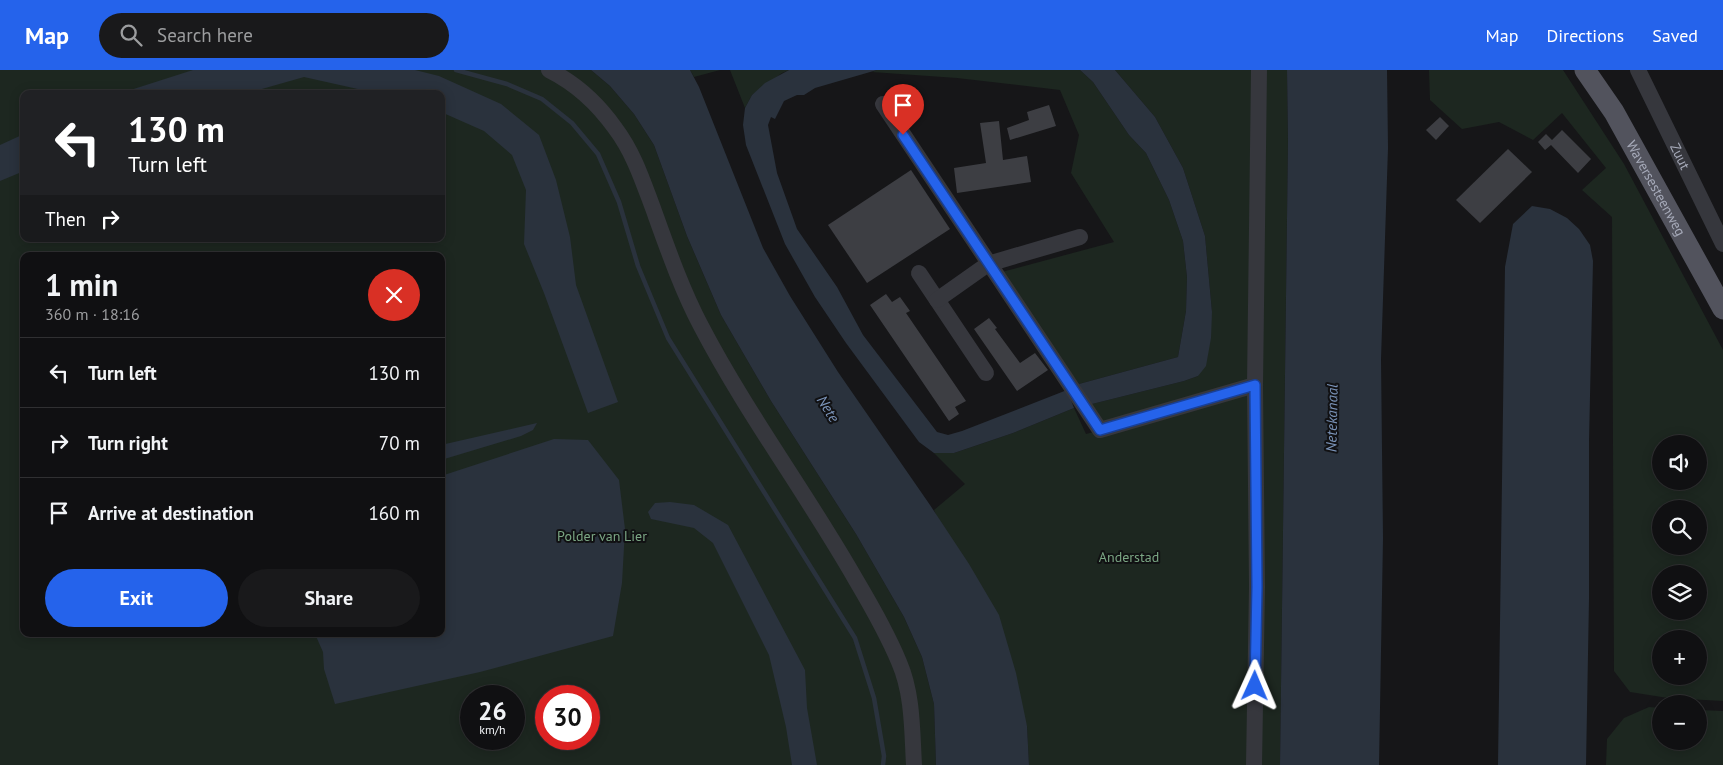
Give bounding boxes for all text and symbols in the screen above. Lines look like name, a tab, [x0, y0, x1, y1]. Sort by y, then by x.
search box	[99, 13, 449, 58]
text: Map	[25, 20, 69, 51]
icon: search	[117, 21, 145, 49]
text: Search here	[157, 23, 253, 47]
text: Map	[1486, 24, 1518, 47]
text: Directions	[1546, 24, 1624, 47]
text: Saved	[1652, 24, 1698, 47]
pin	[882, 84, 924, 135]
icon: arrive	[889, 91, 917, 119]
text: 130 m	[128, 106, 225, 152]
icon: left	[45, 110, 110, 175]
street label: Waversesteenweg	[1622, 137, 1690, 239]
street label: Zuut	[1666, 140, 1694, 173]
text: Turn left	[128, 150, 207, 178]
icon: right	[96, 205, 124, 233]
text: Then	[45, 207, 86, 231]
text: 1 min	[45, 265, 118, 304]
button: close	[368, 269, 420, 321]
text: 360 m · 18:16	[45, 304, 140, 324]
icon: left	[45, 359, 73, 387]
text: Turn left	[88, 361, 157, 385]
text: 130 m	[368, 361, 420, 385]
water label: Netekanaal	[1321, 384, 1342, 452]
water label: Nete	[813, 392, 844, 426]
icon: right	[45, 429, 73, 457]
text: Turn right	[88, 431, 168, 455]
text: 70 m	[379, 431, 420, 455]
map controls	[1652, 435, 1707, 750]
button: sound	[1652, 435, 1707, 490]
icon: arrive	[45, 499, 73, 527]
button: search	[1652, 500, 1707, 555]
text: Arrive at destination	[88, 501, 254, 525]
text: 160 m	[368, 501, 420, 525]
park label: Polder van Lier	[557, 527, 647, 545]
park label: Anderstad	[1099, 548, 1159, 566]
button: layers	[1652, 565, 1707, 620]
button: Exit	[45, 569, 228, 627]
button: Share	[238, 569, 420, 627]
button: +	[1652, 630, 1707, 685]
position arrow	[1228, 659, 1280, 711]
speed limit sign: 30	[535, 685, 600, 750]
text: 26	[478, 695, 507, 727]
button: −	[1652, 695, 1707, 750]
text: km/h	[479, 722, 506, 737]

